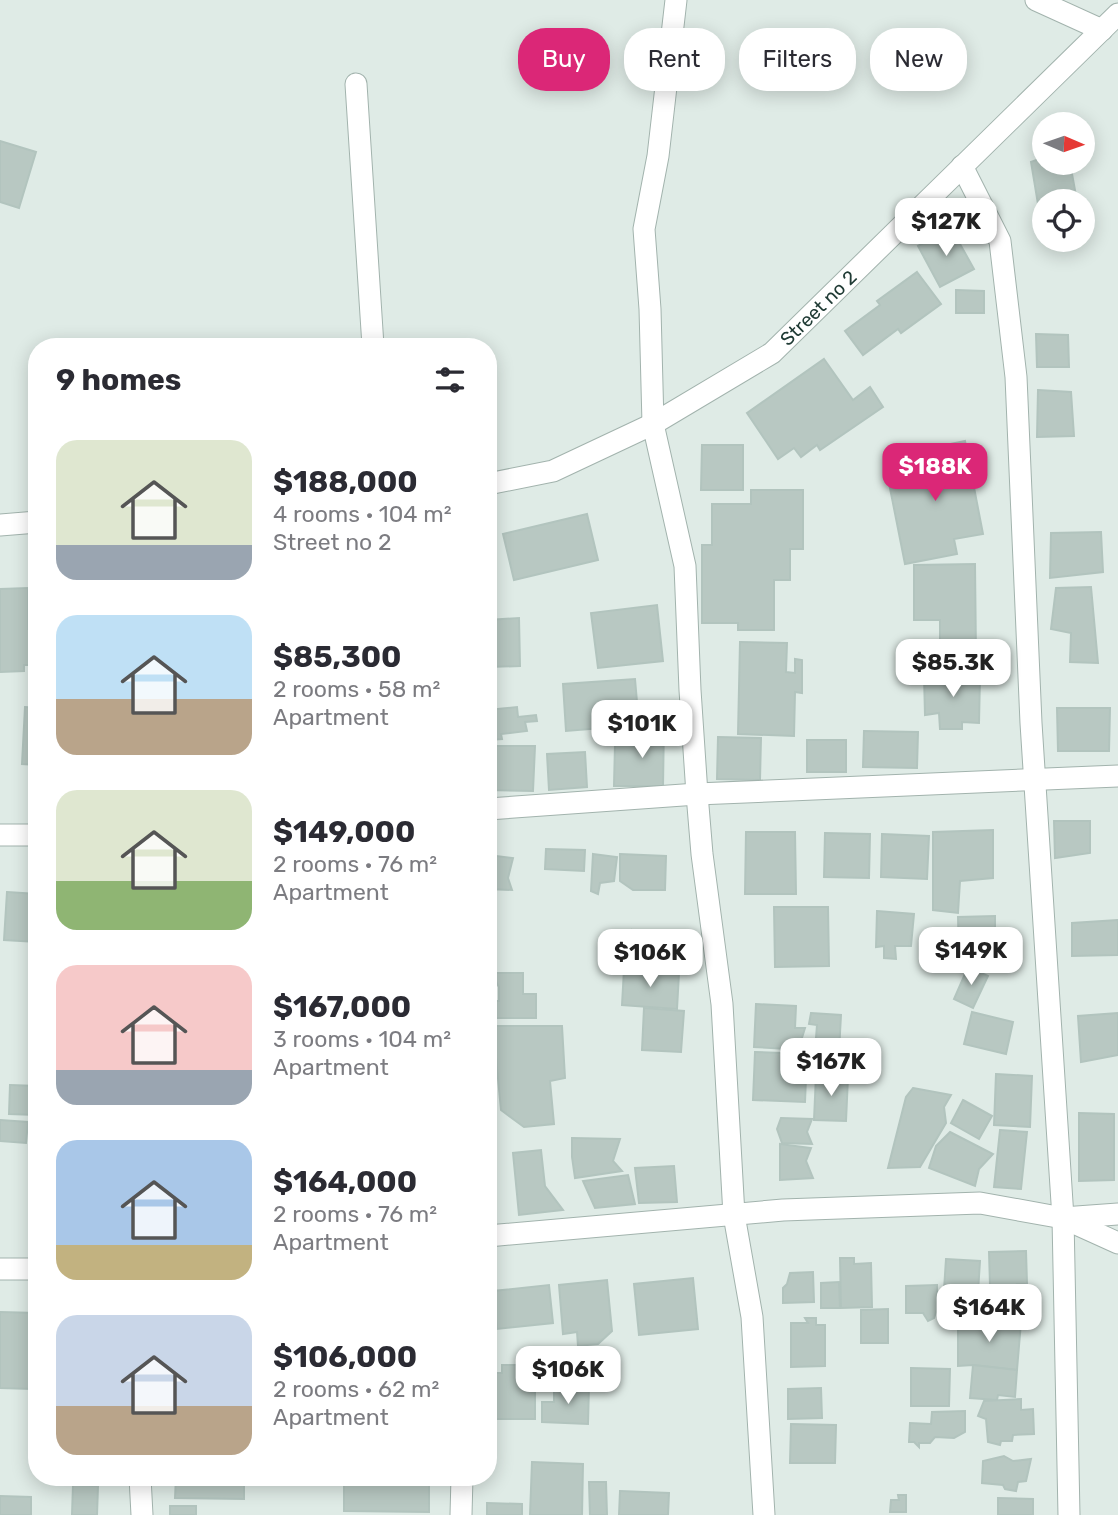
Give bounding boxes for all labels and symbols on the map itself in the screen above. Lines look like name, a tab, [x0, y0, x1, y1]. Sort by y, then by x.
north arrow	[1032, 112, 1096, 175]
pin: $127K	[897, 198, 995, 258]
street label: Street no 2	[776, 266, 862, 351]
pin: $188K	[886, 444, 984, 503]
pin: $85.3K	[896, 640, 1010, 699]
pin: $101K	[593, 700, 691, 760]
pin: $149K	[922, 928, 1020, 987]
pin: $106K	[601, 930, 699, 989]
pin: $167K	[782, 1038, 880, 1098]
pin: $164K	[940, 1284, 1038, 1344]
pin: $106K	[519, 1346, 617, 1406]

